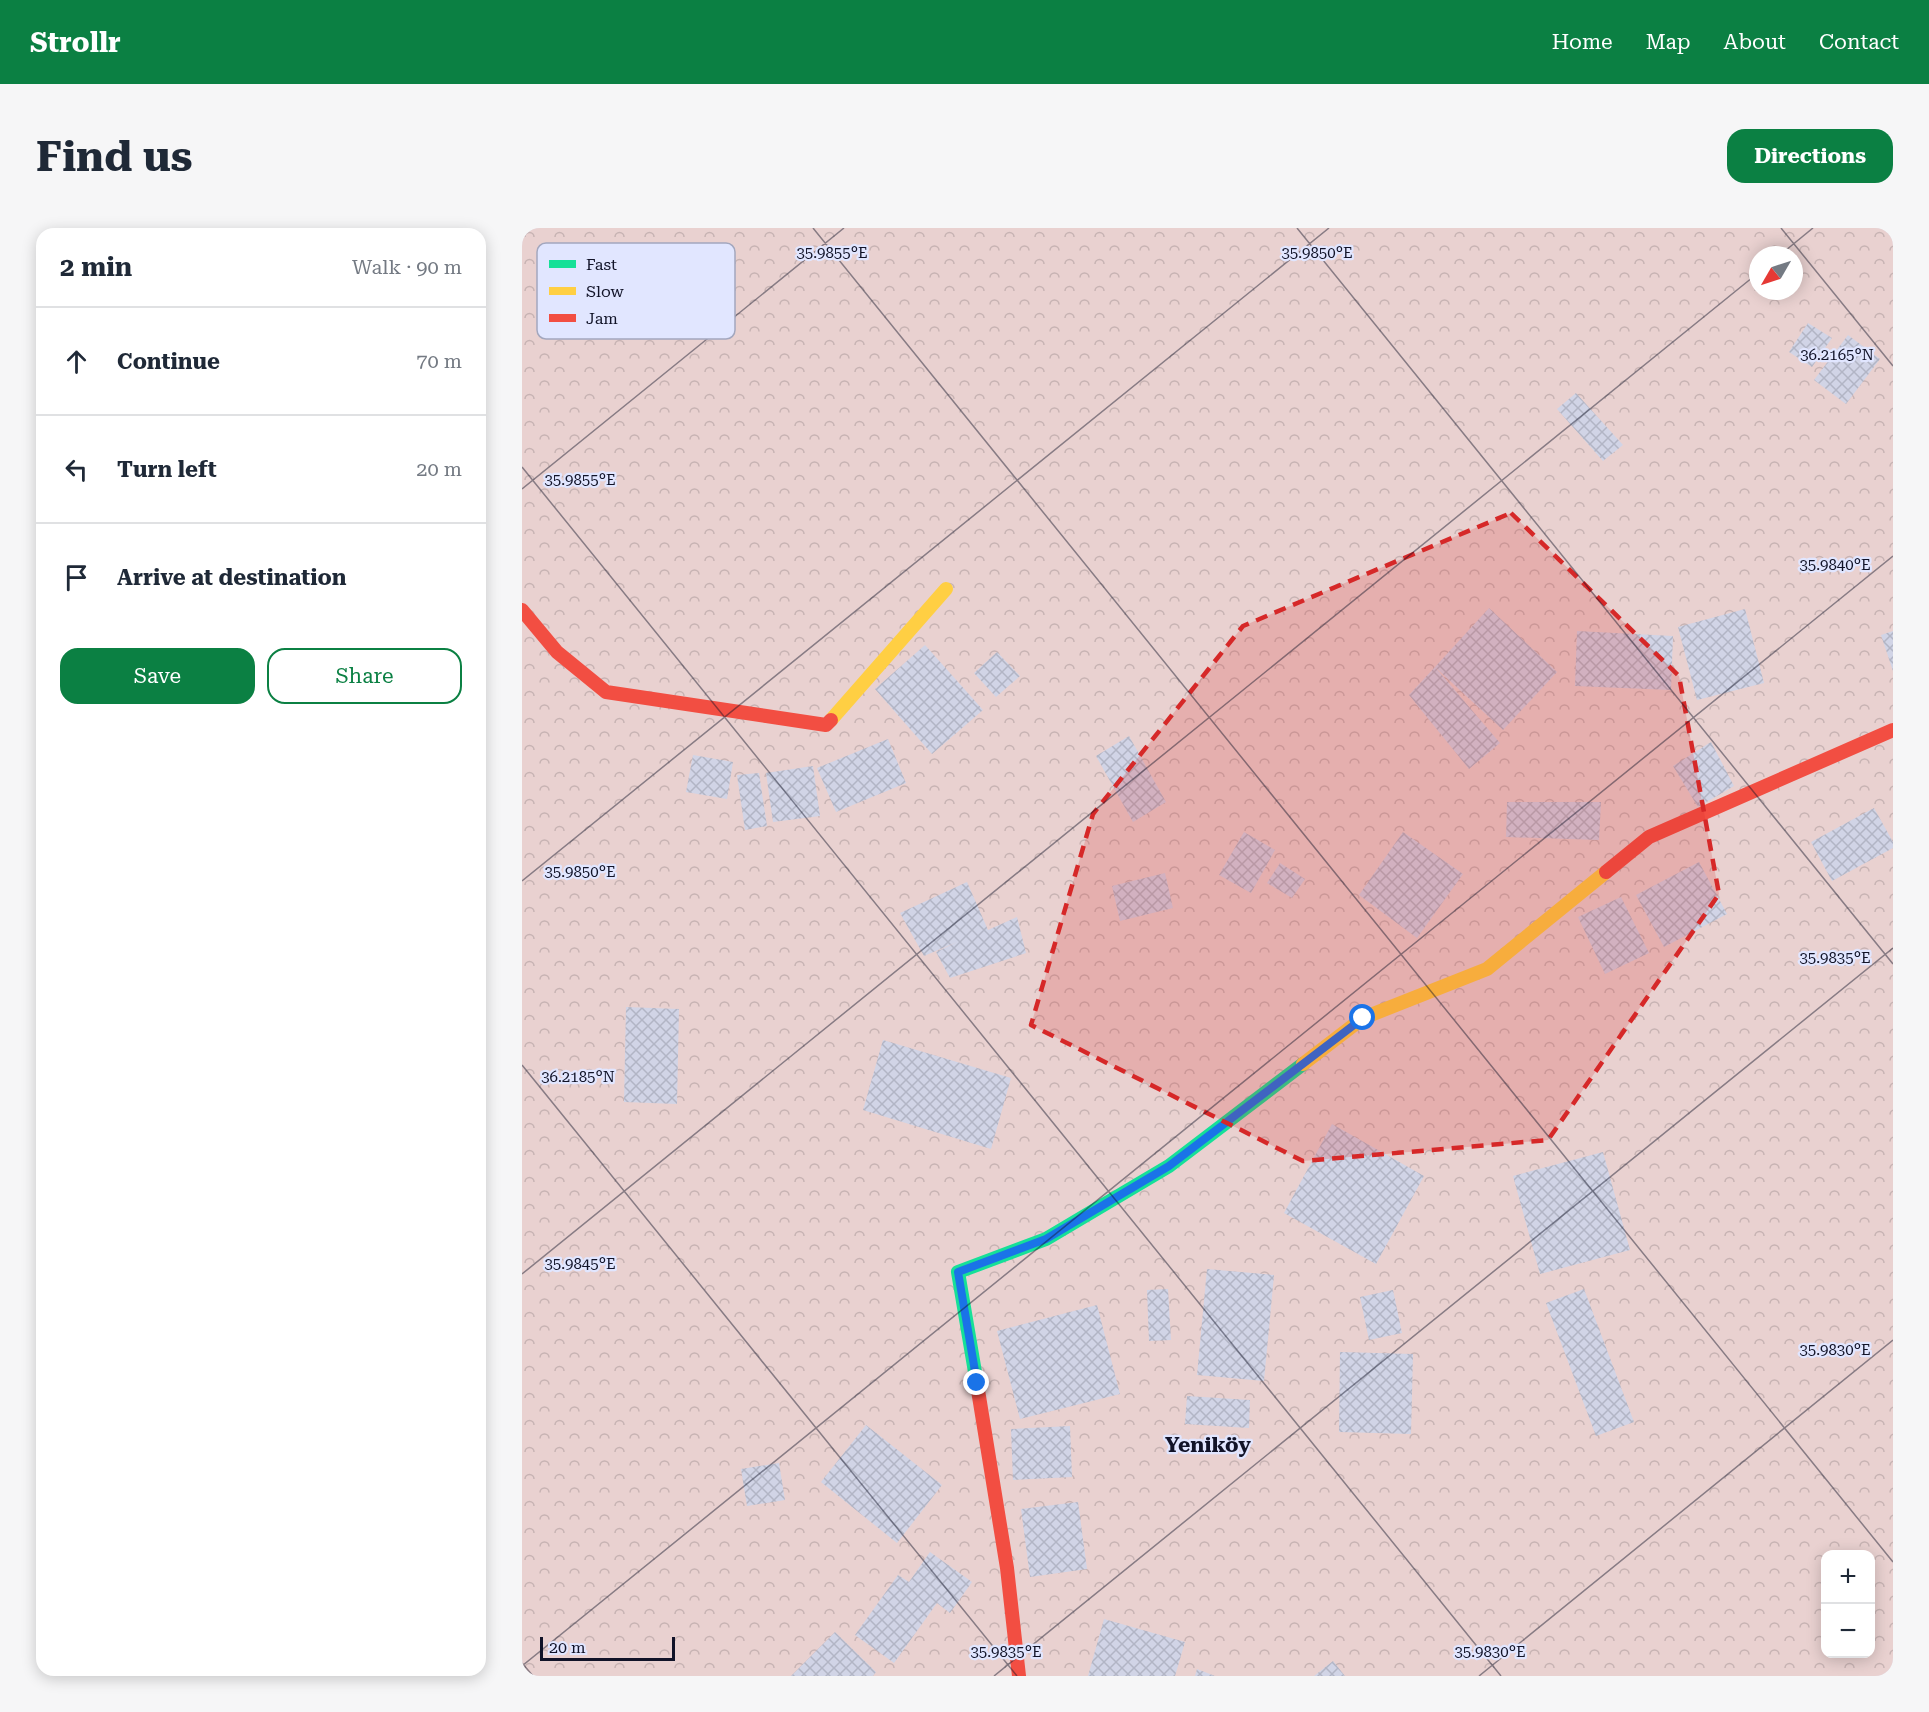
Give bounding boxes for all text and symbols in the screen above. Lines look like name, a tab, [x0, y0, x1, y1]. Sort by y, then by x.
text: Strollr	[30, 26, 121, 59]
text: Home	[1552, 30, 1613, 54]
text: Map	[1646, 30, 1691, 54]
text: About	[1724, 30, 1786, 54]
text: Contact	[1819, 30, 1899, 54]
button: Directions	[1727, 129, 1893, 183]
text: Find us	[36, 132, 193, 181]
legend	[537, 243, 735, 339]
text: 35.9855°E	[796, 244, 868, 262]
text: 35.9850°E	[1281, 244, 1353, 262]
north arrow	[1749, 246, 1803, 300]
text: 2 min	[60, 252, 132, 282]
text: Walk · 90 m	[352, 255, 462, 279]
text: Fast	[586, 255, 617, 274]
text: Slow	[586, 282, 624, 301]
text: Jam	[586, 309, 618, 328]
icon: ahead	[60, 345, 93, 378]
text: 36.2165°N	[1800, 346, 1874, 364]
text: Continue	[117, 349, 220, 374]
text: 70 m	[416, 349, 462, 373]
icon: left	[60, 453, 93, 486]
text: Turn left	[117, 457, 217, 482]
text: 20 m	[416, 457, 462, 481]
text: 35.9855°E	[544, 471, 616, 489]
text: 35.9840°E	[1799, 556, 1871, 574]
icon: arrive	[60, 561, 93, 594]
text: Arrive at destination	[117, 565, 346, 590]
button: Save	[60, 648, 255, 704]
button: Share	[267, 648, 462, 704]
text: 35.9850°E	[544, 863, 616, 881]
text: 35.9835°E	[1799, 949, 1871, 967]
route start	[1349, 1004, 1375, 1030]
text: 36.2185°N	[541, 1068, 615, 1086]
text: 35.9845°E	[544, 1255, 616, 1273]
text: 35.9830°E	[1799, 1341, 1871, 1359]
route end	[963, 1369, 989, 1395]
district label: Yeniköy	[1165, 1433, 1251, 1457]
map controls	[1821, 1550, 1875, 1658]
button: +	[1821, 1550, 1875, 1604]
button: −	[1821, 1604, 1875, 1658]
scale bar	[540, 1634, 675, 1662]
text: 20 m	[549, 1638, 586, 1657]
text: 35.9835°E	[970, 1643, 1042, 1661]
text: 35.9830°E	[1454, 1643, 1526, 1661]

